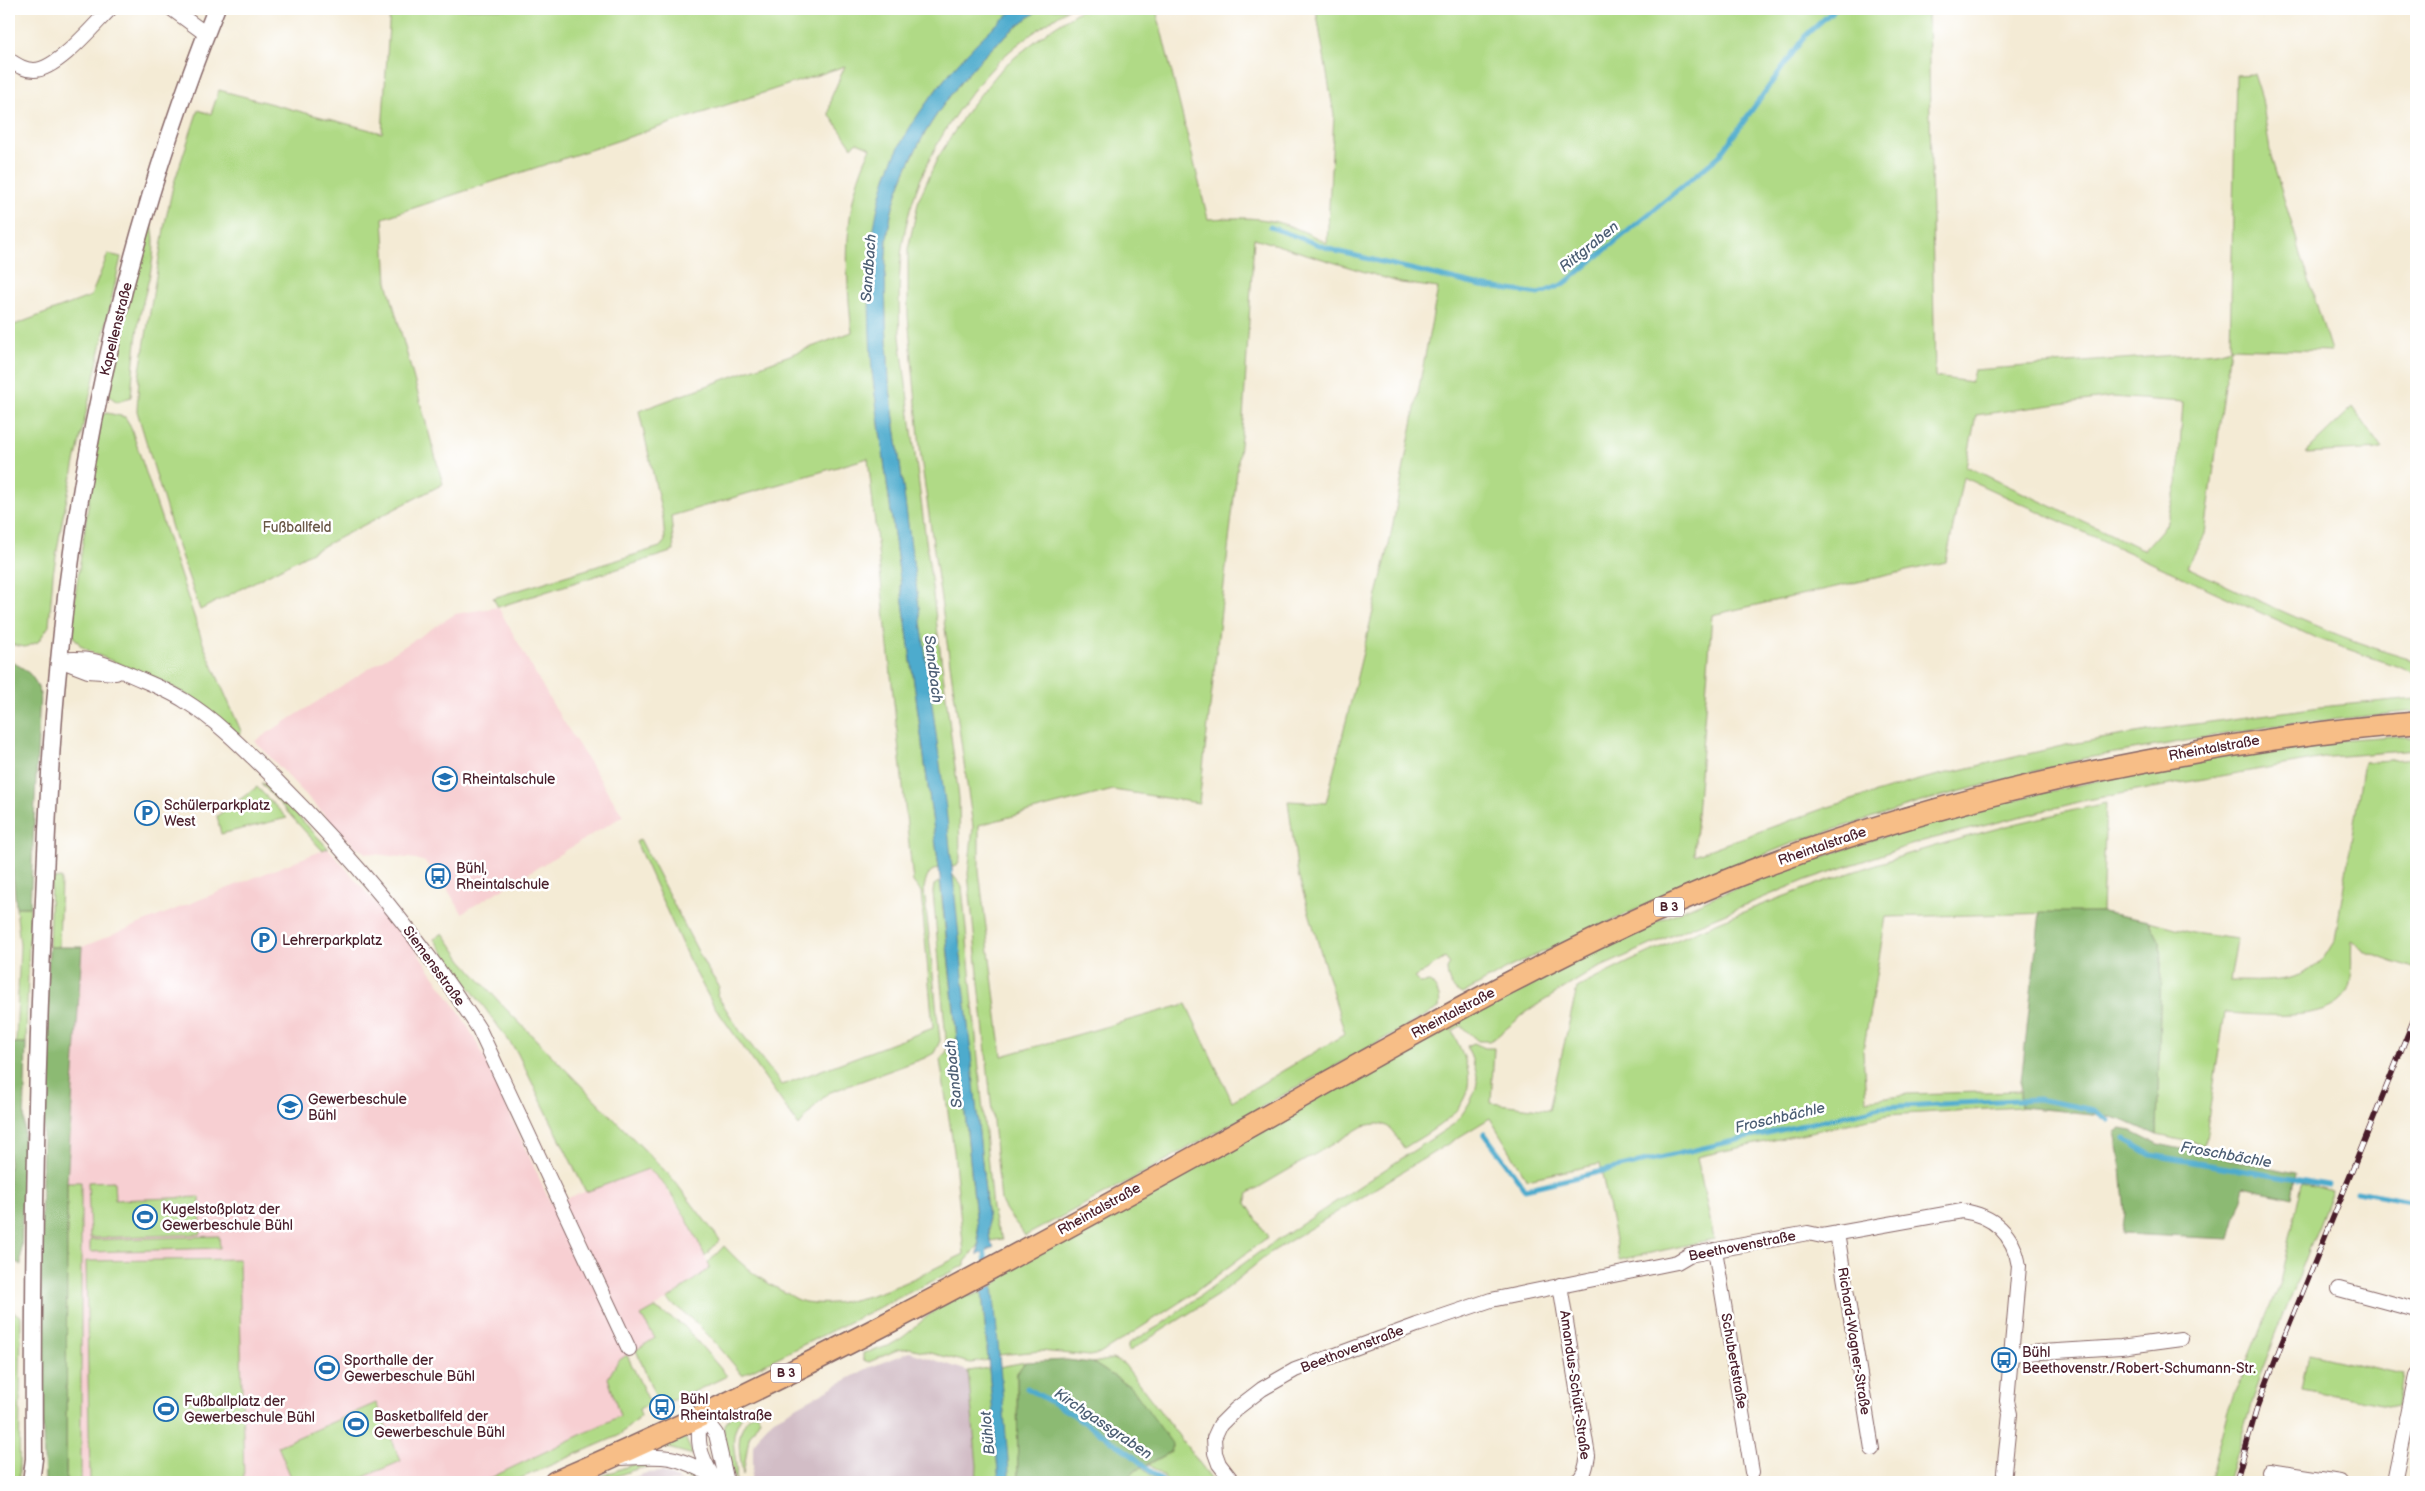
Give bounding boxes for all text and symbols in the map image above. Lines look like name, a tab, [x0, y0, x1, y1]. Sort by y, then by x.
water label: Rittgraben	[1555, 217, 1623, 277]
water label: Sandbach	[857, 233, 881, 303]
street label: Kapellenstraße	[96, 281, 136, 377]
park label: Fußballfeld	[262, 519, 332, 536]
water label: Sandbach	[919, 634, 947, 704]
street label: Rheintalstraße	[2167, 732, 2261, 764]
school or university icon: Rheintalschule	[432, 766, 458, 792]
place label: Rheintalschule	[462, 771, 555, 788]
place label: Schülerparkplatz West	[164, 797, 270, 830]
parking icon: Schülerparkplatz West	[134, 800, 160, 826]
street label: Rheintalstraße	[1776, 823, 1868, 869]
place label: Bühl, Rheintalschule	[456, 860, 549, 893]
bus stop icon: Bühl, Rheintalschule	[425, 863, 451, 889]
road number: B 3	[1654, 898, 1684, 916]
street label: Siemensstraße	[399, 923, 469, 1009]
parking icon: Lehrerparkplatz	[251, 927, 277, 953]
place label: Lehrerparkplatz	[282, 932, 382, 949]
street label: Rheintalstraße	[1408, 984, 1498, 1042]
water label: Sandbach	[941, 1039, 967, 1109]
place label: Gewerbeschule Bühl	[308, 1091, 407, 1124]
school or university icon: Gewerbeschule Bühl	[277, 1094, 303, 1120]
water label: Froschbächle	[1733, 1098, 1827, 1138]
water label: Froschbächle	[2179, 1138, 2273, 1172]
street label: Rheintalstraße	[1055, 1179, 1143, 1239]
place label: Kugelstoßplatz der Gewerbeschule Bühl	[162, 1201, 293, 1234]
sports icon: Kugelstoßplatz der Gewerbeschule Bühl	[132, 1204, 158, 1230]
street label: Beethovenstraße	[1687, 1227, 1797, 1265]
street label: Richard-Wagner-Straße	[1834, 1266, 1874, 1416]
street label: Amandus-Schütt-Straße	[1556, 1309, 1594, 1461]
street label: Schubertstraße	[1717, 1312, 1751, 1410]
street label: Beethovenstraße	[1298, 1322, 1406, 1376]
place label: Bühl Beethovenstr./Robert-Schumann-Str.	[2022, 1344, 2256, 1377]
bus stop icon: Bühl Beethovenstr./Robert-Schumann-Str.	[1991, 1347, 2017, 1373]
place label: Sporthalle der Gewerbeschule Bühl	[344, 1352, 475, 1385]
sports icon: Sporthalle der Gewerbeschule Bühl	[314, 1355, 340, 1381]
road number: B 3	[771, 1364, 801, 1382]
water label: Kirchgassgraben	[1050, 1384, 1156, 1464]
place label: Bühl Rheintalstraße	[680, 1391, 772, 1424]
place label: Fußballplatz der Gewerbeschule Bühl	[184, 1393, 315, 1426]
bus stop icon: Bühl Rheintalstraße	[649, 1394, 675, 1420]
sports icon: Fußballplatz der Gewerbeschule Bühl	[153, 1396, 179, 1422]
place label: Basketballfeld der Gewerbeschule Bühl	[374, 1408, 505, 1441]
water label: Bühlot	[977, 1410, 999, 1455]
sports icon: Basketballfeld der Gewerbeschule Bühl	[343, 1411, 369, 1437]

